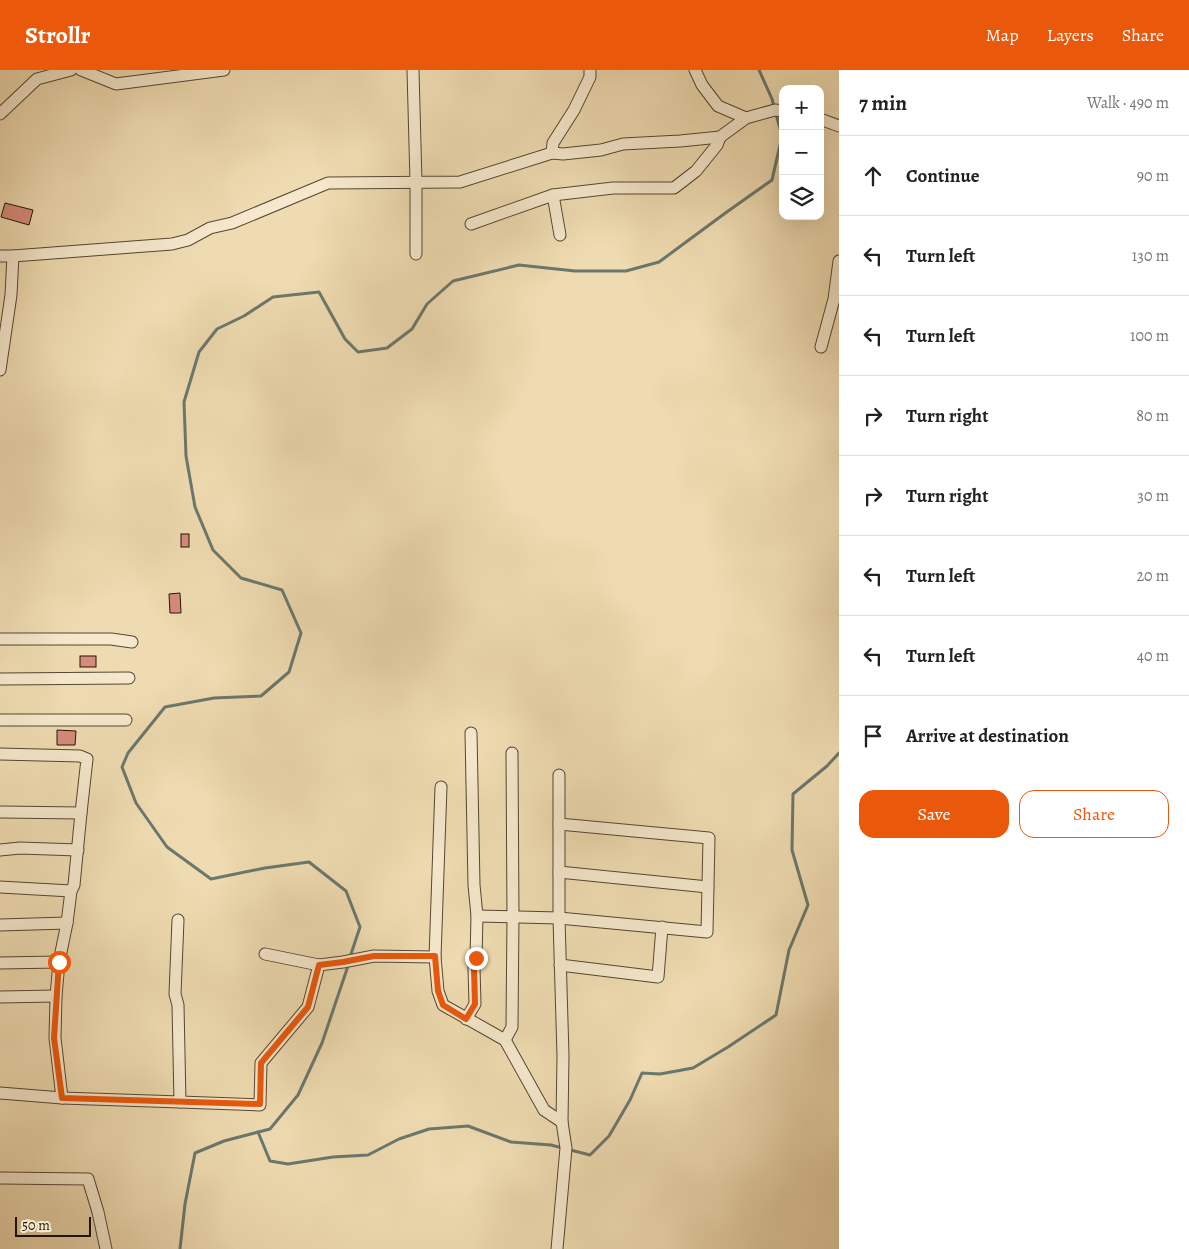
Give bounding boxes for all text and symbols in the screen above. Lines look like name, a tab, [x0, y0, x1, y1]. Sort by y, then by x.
text: Strollr	[25, 19, 90, 51]
text: Map	[986, 23, 1019, 47]
text: Layers	[1047, 23, 1094, 47]
text: Share	[1122, 23, 1164, 47]
map controls	[779, 85, 824, 220]
button: +	[779, 85, 824, 130]
text: 7 min	[859, 89, 907, 117]
text: Walk · 490 m	[1087, 92, 1169, 114]
button: −	[779, 130, 824, 175]
icon: ahead	[859, 162, 887, 190]
text: Continue	[906, 163, 980, 189]
text: 90 m	[1137, 165, 1169, 187]
button: layers	[779, 175, 824, 220]
icon: left	[859, 242, 887, 270]
text: Turn left	[906, 243, 975, 269]
text: 130 m	[1132, 245, 1169, 267]
icon: left	[859, 322, 887, 350]
text: Turn left	[906, 323, 975, 349]
text: 100 m	[1130, 325, 1169, 347]
icon: right	[859, 402, 887, 430]
text: Turn right	[906, 403, 988, 429]
text: 80 m	[1136, 405, 1169, 427]
icon: right	[859, 482, 887, 510]
text: Turn right	[906, 483, 988, 509]
text: 30 m	[1137, 485, 1169, 507]
icon: left	[859, 562, 887, 590]
text: Turn left	[906, 563, 975, 589]
text: 20 m	[1136, 565, 1169, 587]
icon: left	[859, 642, 887, 670]
text: Turn left	[906, 643, 975, 669]
text: 40 m	[1137, 645, 1169, 667]
icon: arrive	[859, 722, 887, 750]
text: Arrive at destination	[906, 723, 1069, 749]
button: Save	[859, 790, 1009, 838]
button: Share	[1019, 790, 1169, 838]
route end	[465, 947, 488, 970]
route start	[48, 951, 71, 974]
scale bar	[15, 1214, 91, 1237]
text: 50 m	[22, 1216, 50, 1235]

